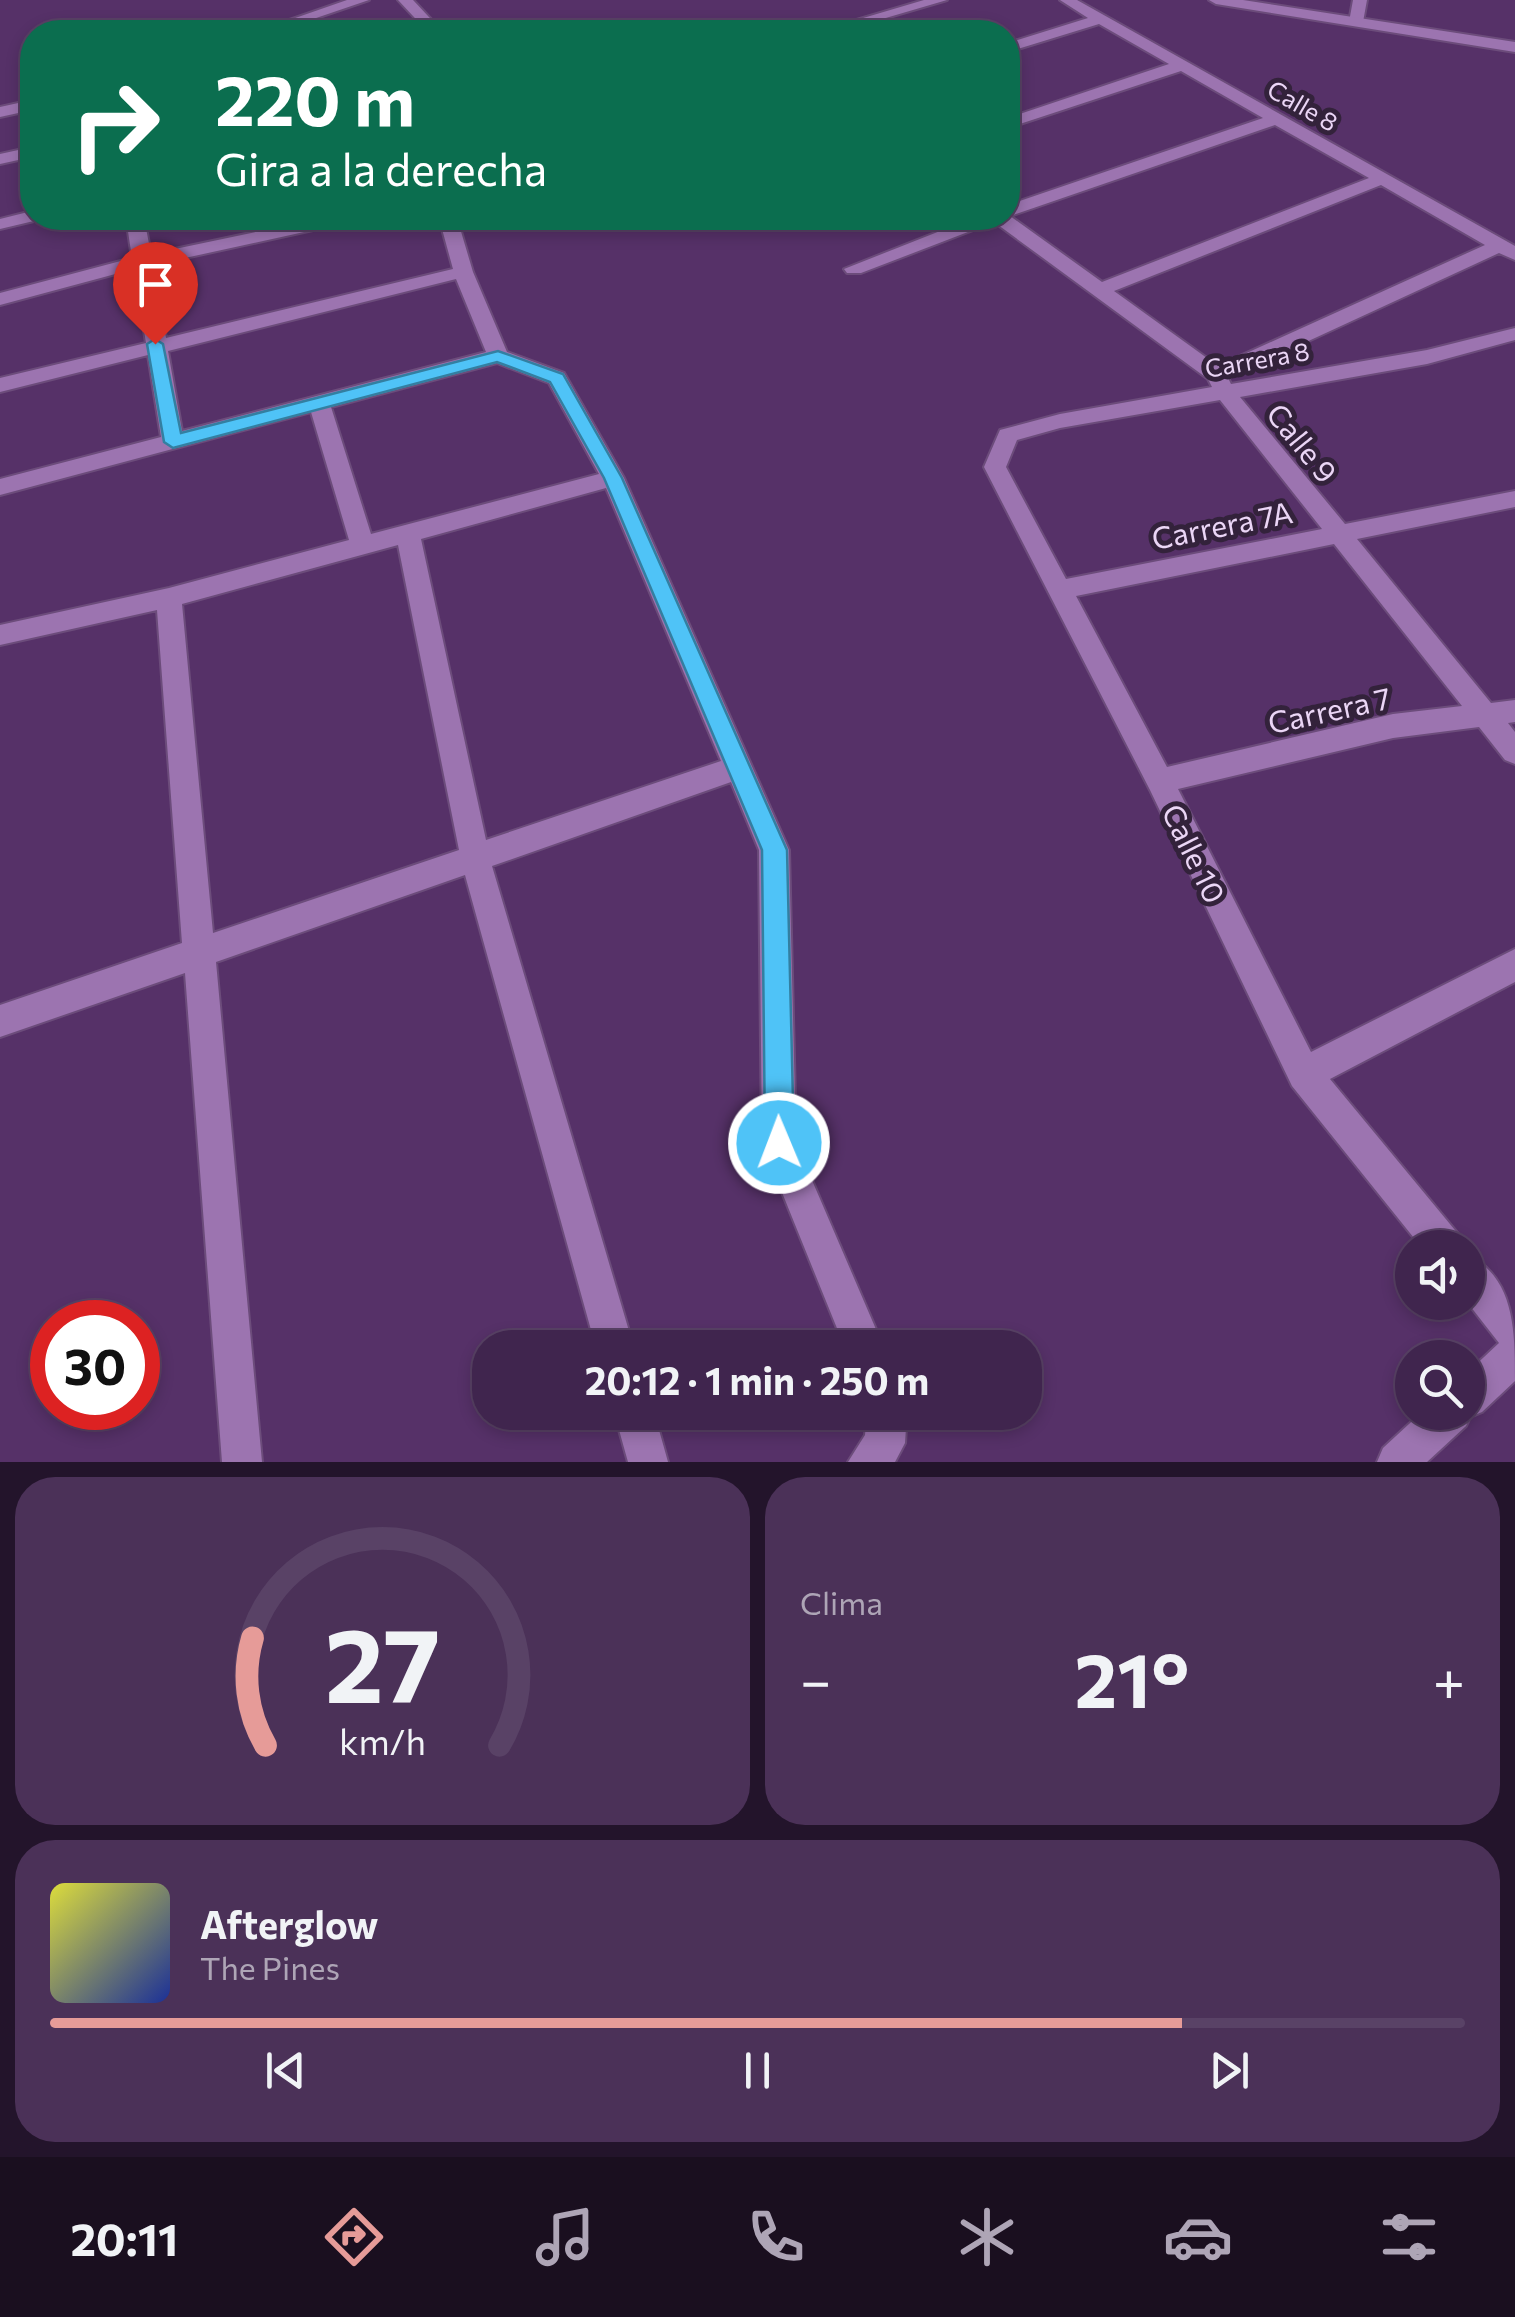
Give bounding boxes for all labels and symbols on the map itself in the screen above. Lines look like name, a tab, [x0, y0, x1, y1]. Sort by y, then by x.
street label: Calle 8	[1263, 73, 1343, 137]
pin	[113, 242, 198, 345]
street label: Carrera 8	[1202, 335, 1312, 383]
street label: Calle 9	[1260, 395, 1346, 489]
street label: Carrera 7A	[1148, 492, 1296, 556]
street label: Carrera 7	[1264, 678, 1394, 740]
street label: Calle 10	[1155, 797, 1235, 909]
position arrow	[727, 1091, 831, 1195]
speed limit sign: 30	[30, 1300, 160, 1430]

